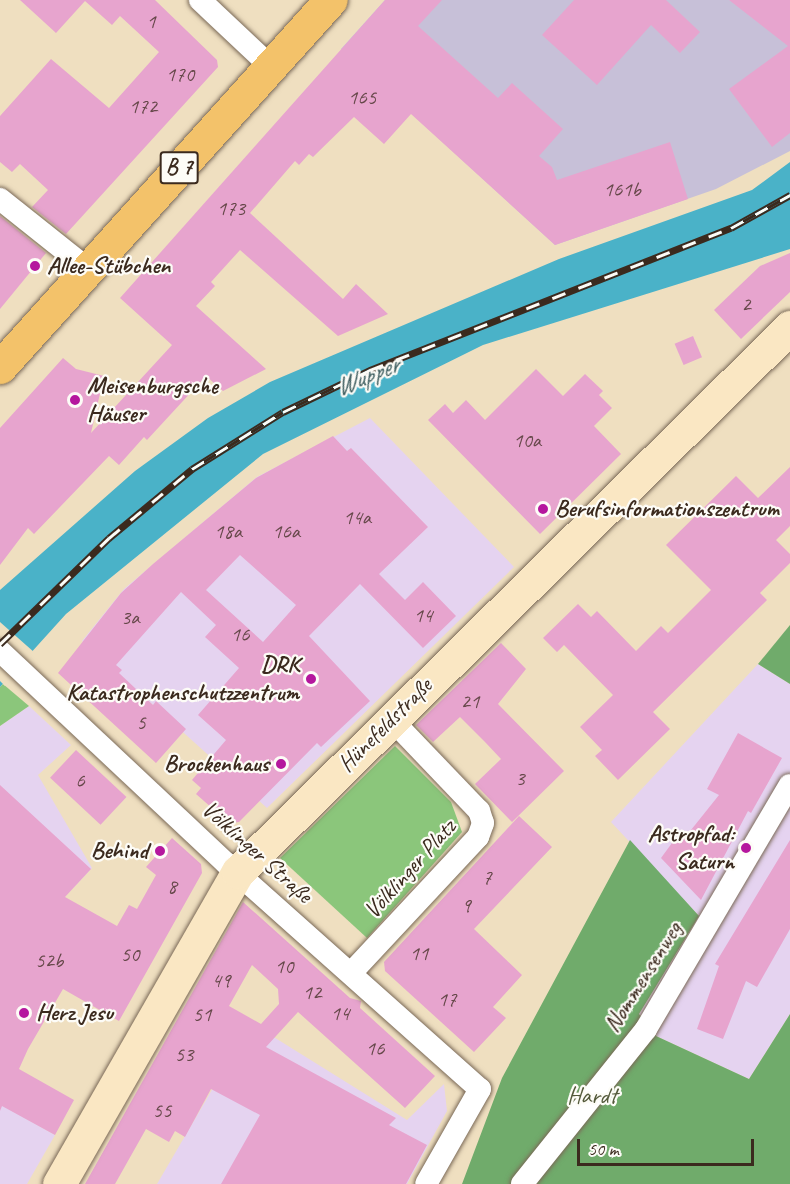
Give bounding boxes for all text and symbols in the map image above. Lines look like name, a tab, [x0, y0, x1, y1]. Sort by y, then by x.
house number: 1	[146, 8, 156, 34]
house number: 170	[166, 61, 194, 87]
house number: 165	[348, 84, 376, 110]
house number: 172	[129, 93, 157, 119]
road number: B 7	[160, 149, 198, 187]
house number: 161b	[603, 176, 641, 202]
house number: 173	[217, 195, 245, 221]
place label: Allee-Stübchen	[47, 252, 170, 280]
marker: Allee-Stübchen	[28, 259, 42, 273]
house number: 2	[741, 291, 751, 317]
water label: Wupper	[331, 349, 403, 403]
place label: Meisenburgsche Häuser	[87, 372, 218, 428]
marker: Meisenburgsche Häuser	[68, 393, 82, 407]
house number: 10a	[513, 427, 541, 453]
place label: Berufsinformationszentrum	[555, 495, 779, 523]
marker: Berufsinformationszentrum	[536, 502, 550, 516]
house number: 14a	[343, 504, 371, 530]
house number: 18a	[214, 518, 242, 544]
house number: 16a	[272, 518, 300, 544]
house number: 14	[414, 602, 432, 628]
house number: 3a	[121, 604, 139, 630]
house number: 16	[231, 621, 249, 647]
place label: DRK Katastrophenschutzzentrum	[66, 651, 299, 707]
marker: DRK Katastrophenschutzzentrum	[304, 672, 318, 686]
street label: Hünefeldstraße	[332, 672, 438, 778]
house number: 21	[461, 688, 479, 714]
house number: 5	[136, 709, 146, 735]
place label: Brockenhaus	[164, 750, 269, 778]
marker: Brockenhaus	[274, 757, 288, 771]
house number: 3	[515, 765, 525, 791]
house number: 6	[75, 767, 85, 793]
street label: Völklinger Straße	[195, 795, 319, 909]
street label: Völklinger Platz	[358, 813, 462, 925]
place label: Astropfad: Saturn	[648, 820, 734, 876]
place label: Behind	[91, 837, 148, 865]
marker: Astropfad: Saturn	[739, 841, 753, 855]
marker: Behind	[153, 844, 167, 858]
house number: 7	[482, 864, 492, 890]
house number: 8	[167, 873, 177, 899]
house number: 9	[461, 892, 471, 918]
street label: Nommensenweg	[598, 916, 688, 1038]
house number: 11	[410, 940, 428, 966]
house number: 50	[121, 941, 139, 967]
house number: 52b	[35, 947, 63, 973]
house number: 10	[275, 953, 293, 979]
house number: 49	[212, 967, 230, 993]
house number: 12	[303, 979, 321, 1005]
house number: 17	[438, 986, 456, 1012]
place label: Herz Jesu	[36, 999, 112, 1027]
house number: 14	[331, 1000, 349, 1026]
house number: 51	[193, 1001, 211, 1027]
marker: Herz Jesu	[17, 1006, 31, 1020]
house number: 16	[366, 1035, 384, 1061]
house number: 53	[175, 1041, 193, 1067]
park label: Hardt	[567, 1082, 617, 1110]
house number: 55	[153, 1097, 171, 1123]
scale bar	[580, 1127, 757, 1165]
text: 50 m	[588, 1138, 619, 1160]

